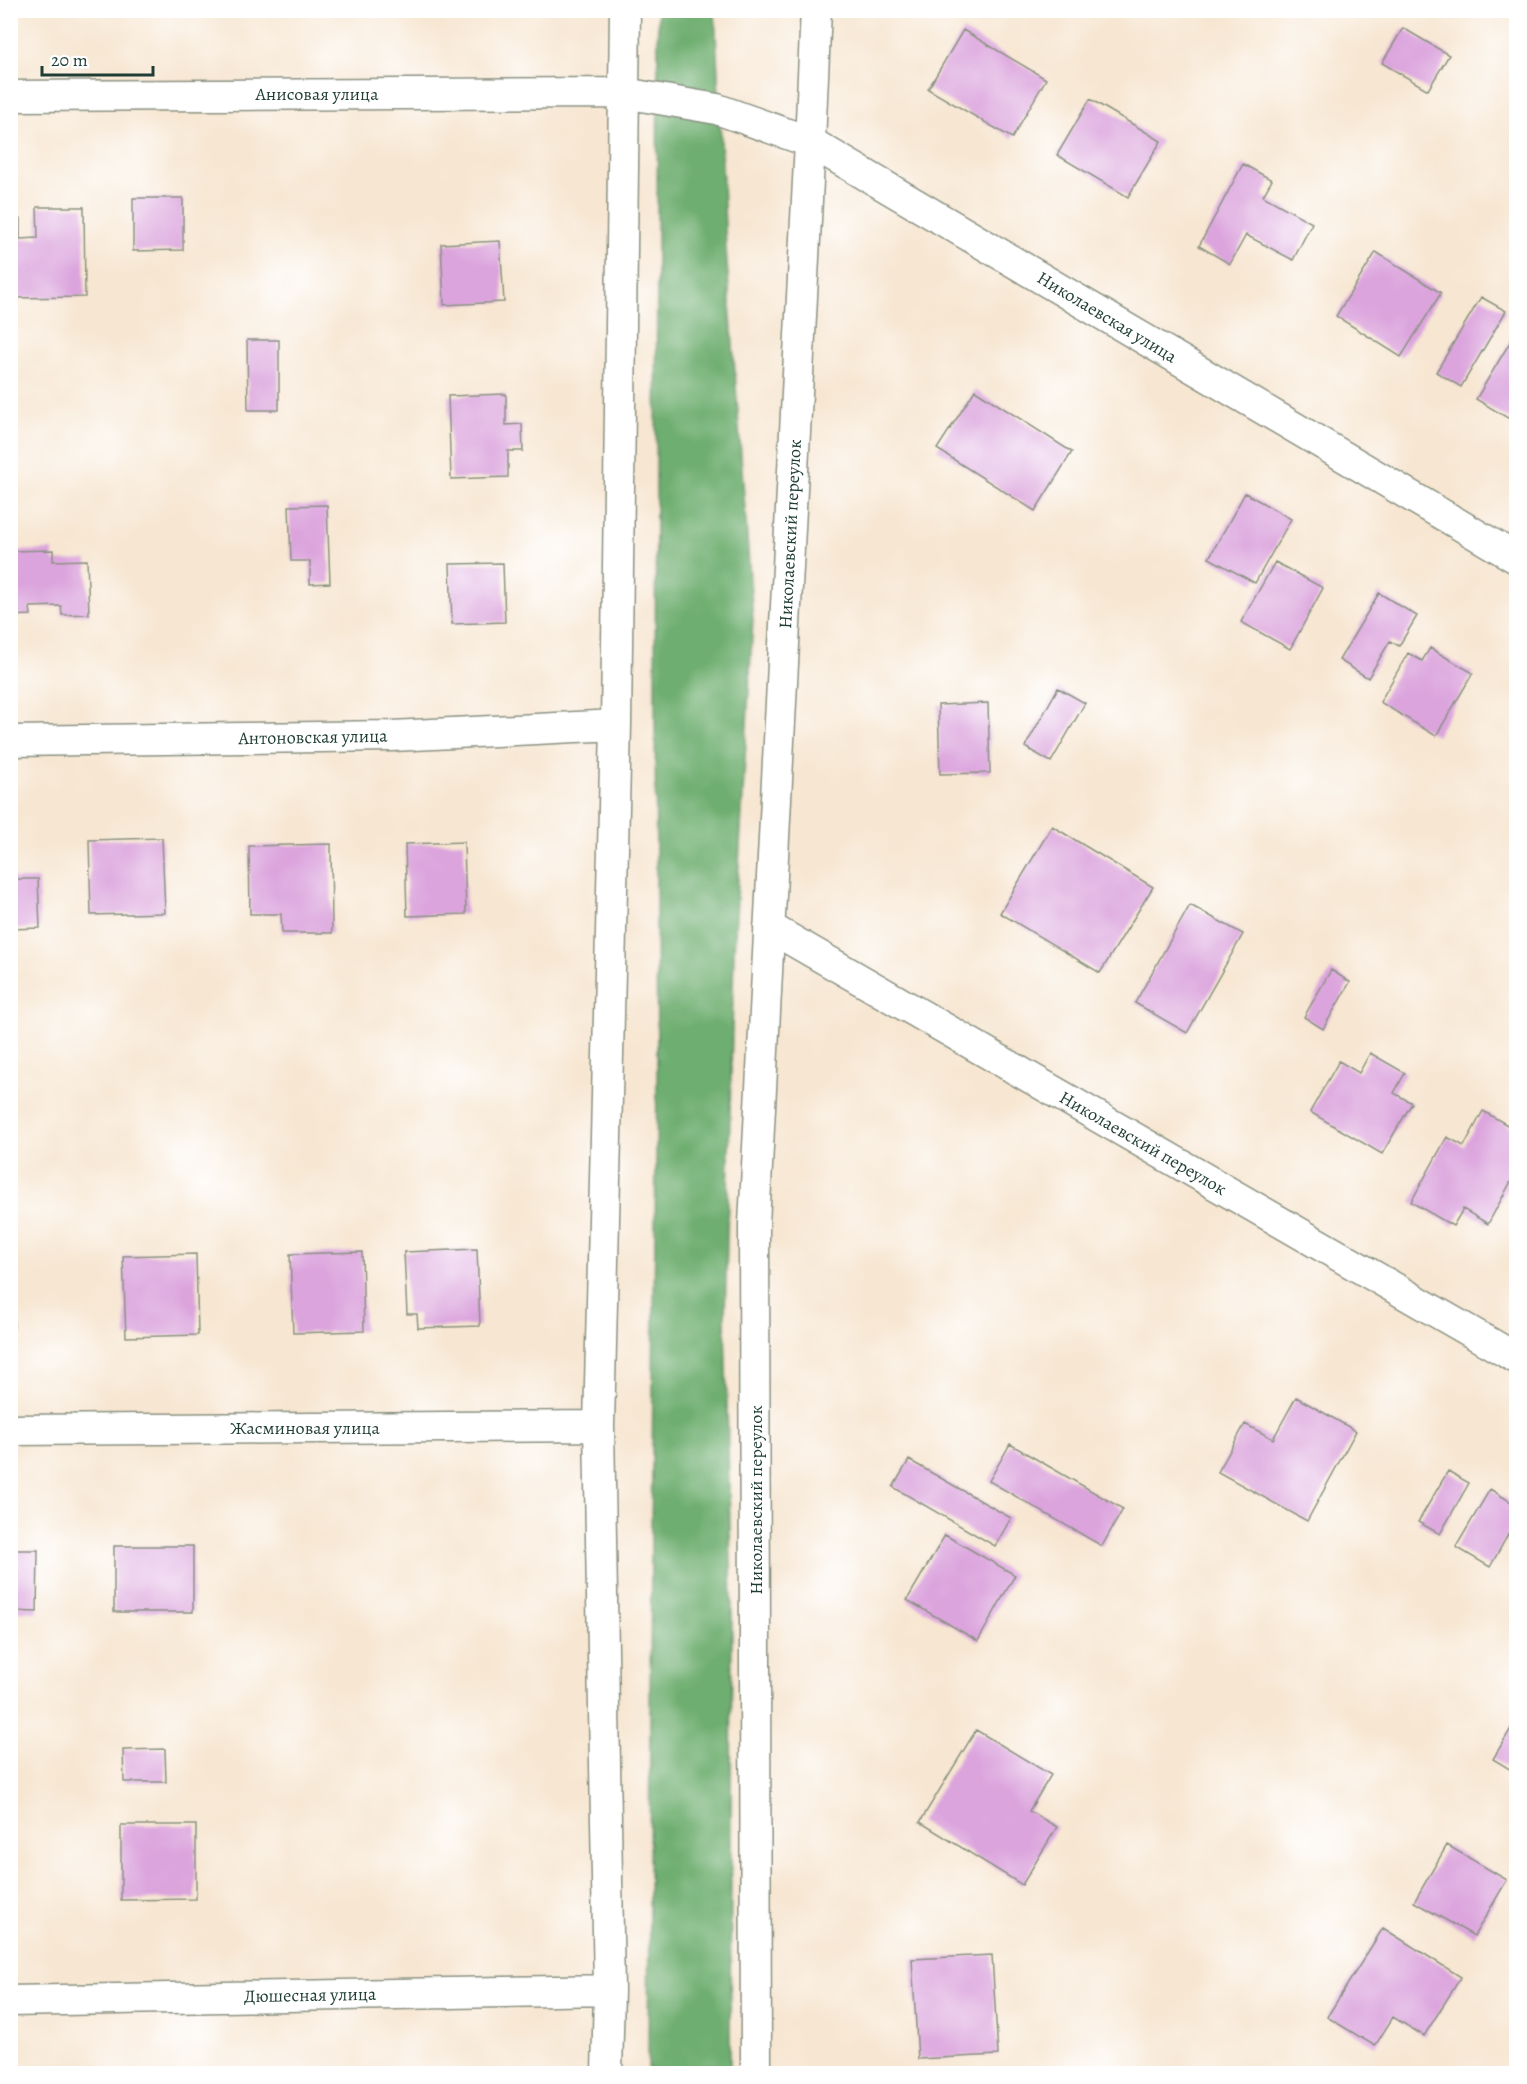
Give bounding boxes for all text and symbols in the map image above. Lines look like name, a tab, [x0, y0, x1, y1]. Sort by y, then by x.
scale bar	[42, 39, 153, 77]
text: 20 m	[51, 48, 88, 72]
street label: Анисовая улица	[255, 82, 379, 106]
street label: Николаевская улица	[1033, 266, 1182, 369]
street label: Николаевский переулок	[773, 439, 807, 629]
street label: Антоновская улица	[237, 724, 388, 750]
street label: Николаевский переулок	[1055, 1085, 1231, 1201]
street label: Николаевский переулок	[744, 1405, 768, 1595]
street label: Жасминовая улица	[230, 1416, 380, 1440]
street label: Дюшесная улица	[244, 1982, 377, 2008]

